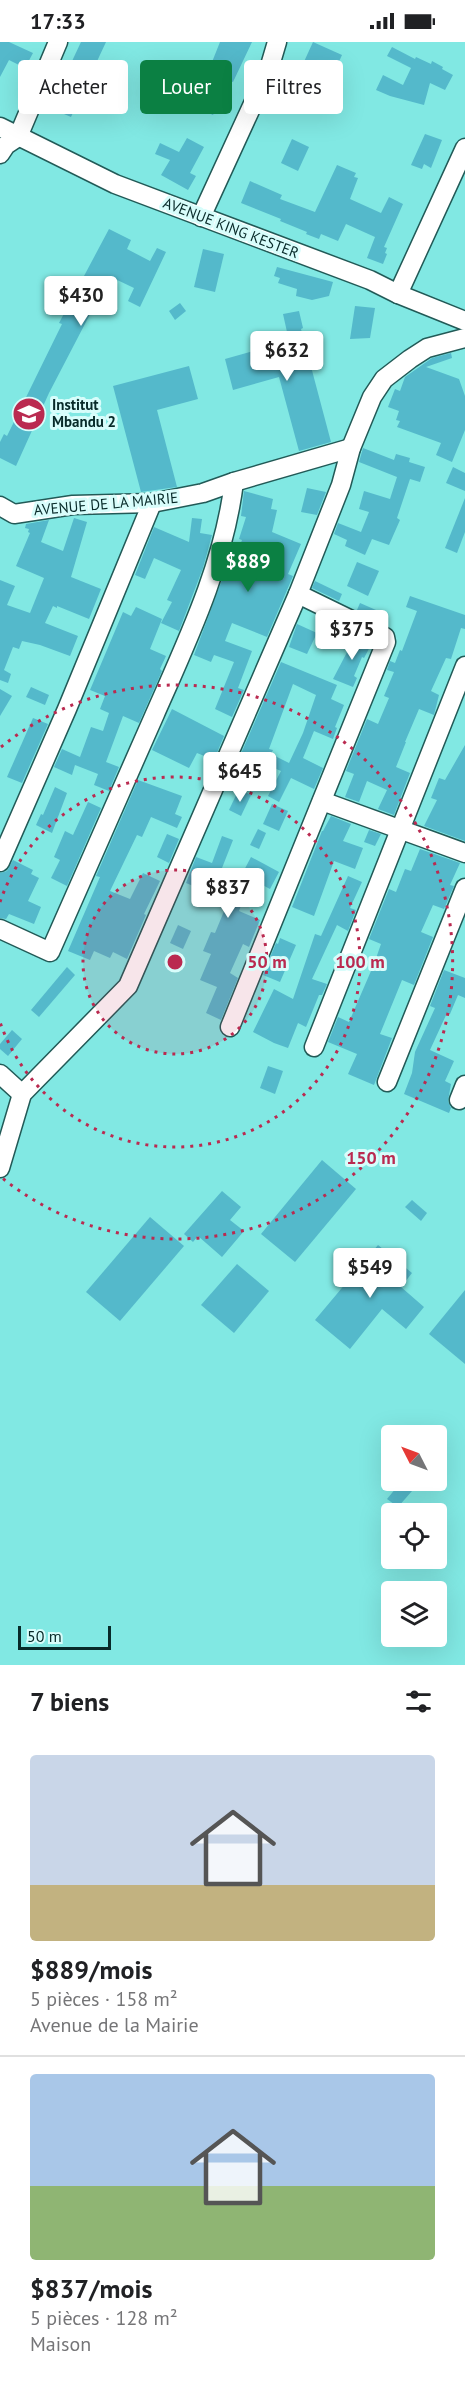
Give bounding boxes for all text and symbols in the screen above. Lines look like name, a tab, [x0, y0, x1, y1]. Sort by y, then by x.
text: 17:33	[30, 7, 86, 35]
chip: Acheter	[18, 60, 128, 114]
chip: Louer	[140, 60, 232, 114]
chip: Filtres	[244, 60, 343, 114]
street label: AVENUE KING KESTER	[161, 193, 302, 262]
pin: $430	[45, 276, 117, 327]
text: $430	[58, 282, 104, 308]
pin: $632	[251, 331, 323, 382]
text: $632	[264, 337, 310, 363]
place label: Institut Mbandu 2	[52, 395, 116, 431]
school or university icon: Institut Mbandu 2	[11, 396, 47, 432]
street label: AVENUE DE LA MAIRIE	[33, 488, 179, 519]
pin: $889	[212, 542, 284, 593]
text: $889	[225, 548, 271, 574]
pin: $375	[316, 610, 388, 661]
text: $375	[329, 616, 375, 642]
pin: $645	[204, 752, 276, 803]
text: $645	[217, 758, 263, 784]
pin: $837	[192, 868, 264, 919]
text: $837	[205, 874, 251, 900]
text: 50 m	[247, 950, 287, 973]
text: 100 m	[335, 950, 385, 973]
centre of rings	[165, 952, 185, 972]
text: 150 m	[346, 1146, 396, 1169]
pin: $549	[334, 1248, 406, 1299]
text: $549	[347, 1254, 393, 1280]
north arrow	[381, 1425, 447, 1491]
map controls	[381, 1425, 447, 1647]
button: locate	[381, 1503, 447, 1569]
button: layers	[381, 1581, 447, 1647]
scale bar	[18, 1623, 111, 1650]
text: 50 m	[27, 1626, 62, 1646]
text: 7 biens	[30, 1685, 109, 1718]
icon: filters	[402, 1685, 435, 1718]
icon: home	[179, 1794, 287, 1902]
text: $889/mois	[30, 1953, 152, 1986]
text: 5 pièces · 158 m²	[30, 1986, 178, 2012]
text: Avenue de la Mairie	[30, 2012, 199, 2038]
icon: home	[179, 2113, 287, 2221]
text: $837/mois	[30, 2272, 152, 2305]
text: 5 pièces · 128 m²	[30, 2305, 178, 2331]
text: Maison	[30, 2331, 91, 2357]

